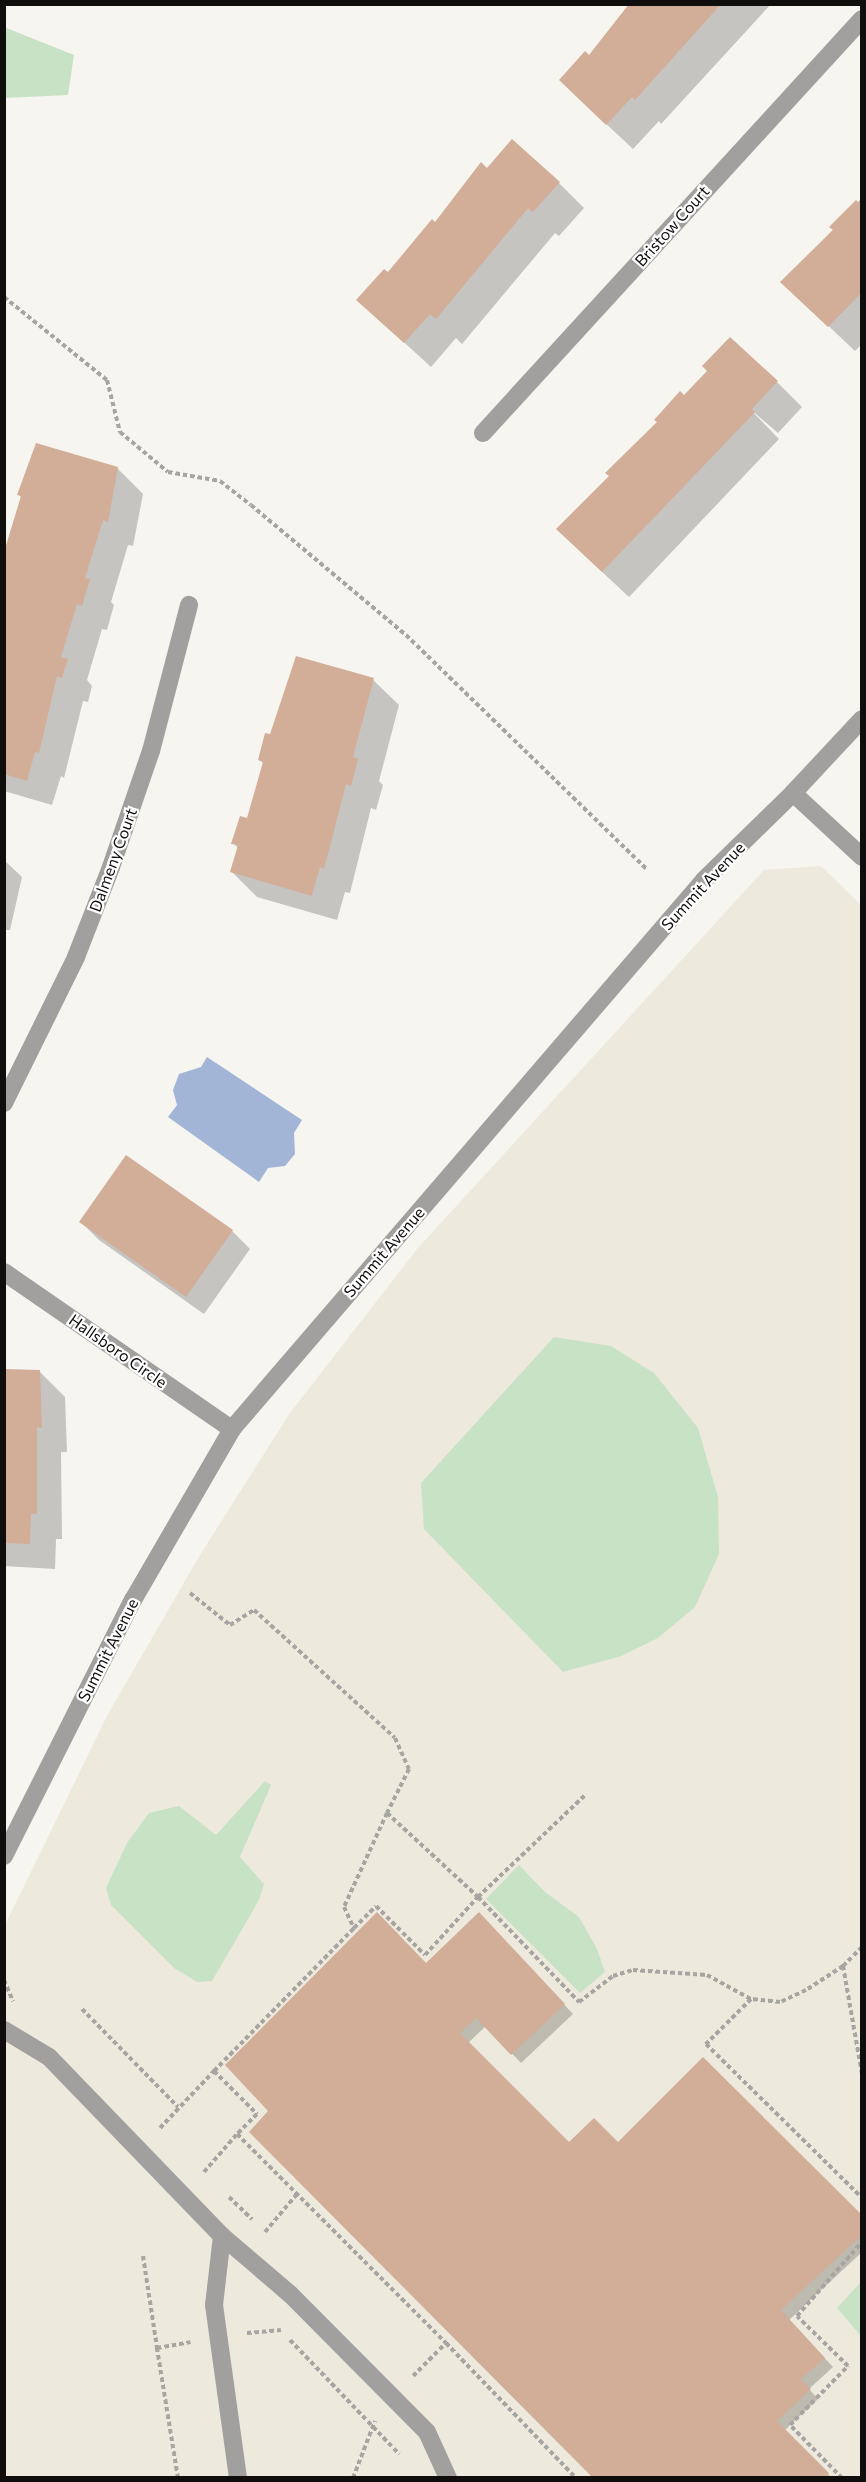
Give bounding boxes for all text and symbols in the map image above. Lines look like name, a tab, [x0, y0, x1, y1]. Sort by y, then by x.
street label: Bristow Court	[631, 182, 713, 270]
street label: Dalmeny Court	[85, 805, 141, 915]
street label: Summit Avenue	[657, 838, 749, 934]
street label: Summit Avenue	[340, 1203, 428, 1301]
street label: Hallsboro Circle	[65, 1310, 171, 1392]
street label: Summit Avenue	[74, 1595, 142, 1705]

